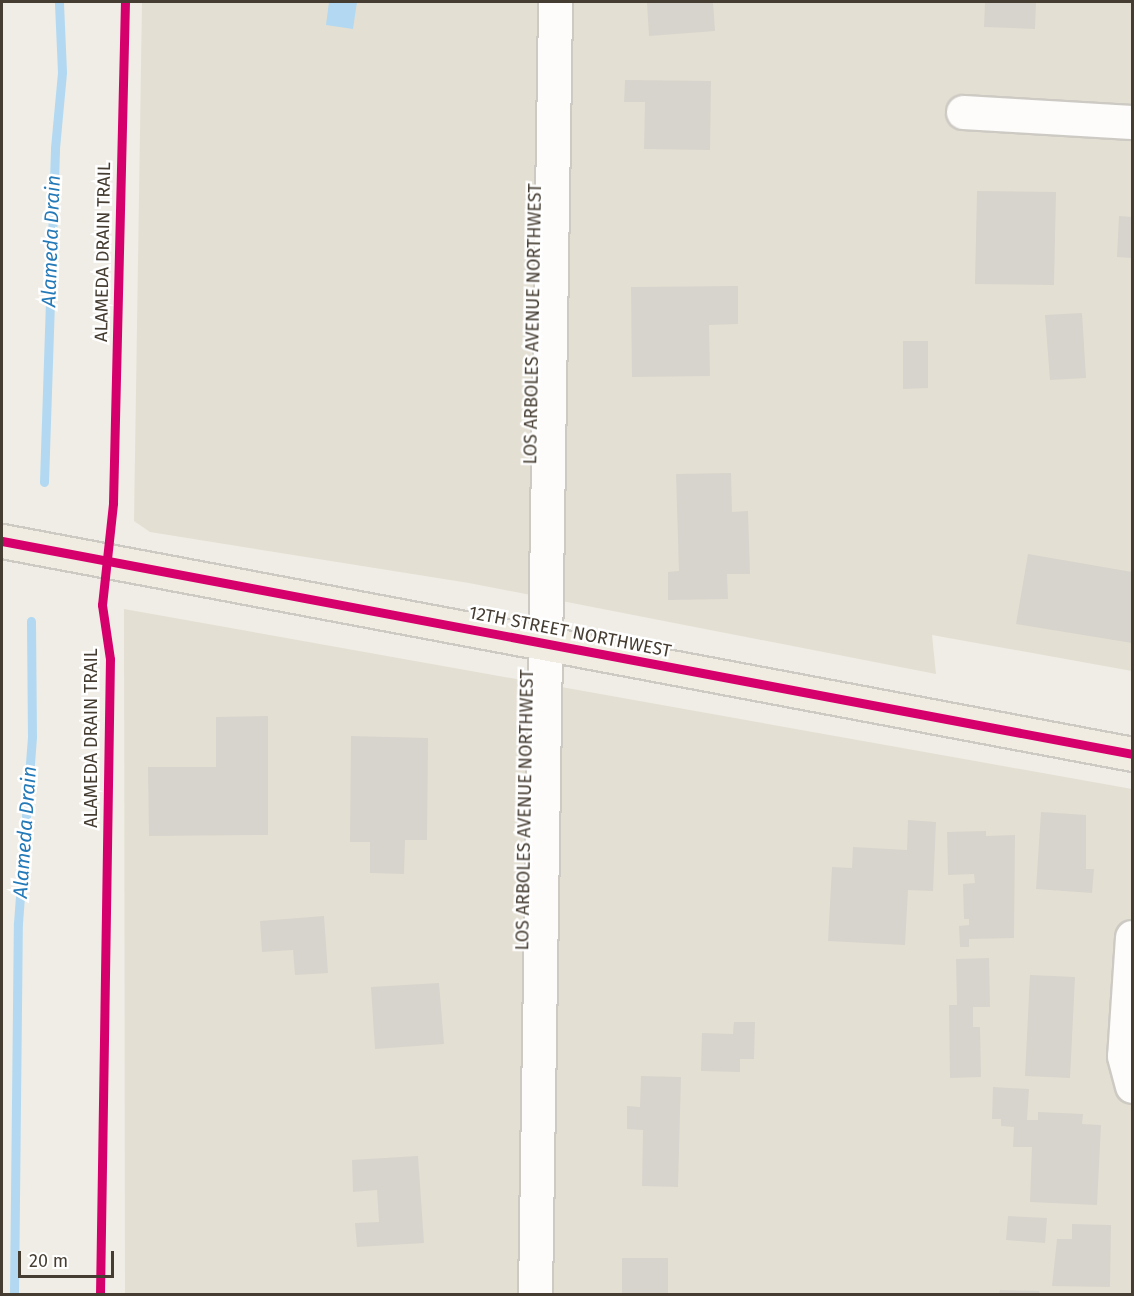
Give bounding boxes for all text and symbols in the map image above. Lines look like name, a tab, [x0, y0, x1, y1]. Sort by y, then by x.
street label: ALAMEDA DRAIN TRAIL	[91, 162, 115, 342]
water label: Alameda Drain	[37, 175, 65, 307]
street label: LOS ARBOLES AVENUE NORTHWEST	[520, 183, 546, 465]
street label: 12TH STREET NORTHWEST	[467, 602, 673, 662]
street label: ALAMEDA DRAIN TRAIL	[80, 648, 102, 828]
street label: LOS ARBOLES AVENUE NORTHWEST	[512, 669, 538, 951]
water label: Alameda Drain	[8, 765, 42, 899]
scale bar	[21, 1239, 117, 1277]
text: 20 m	[29, 1250, 68, 1272]

